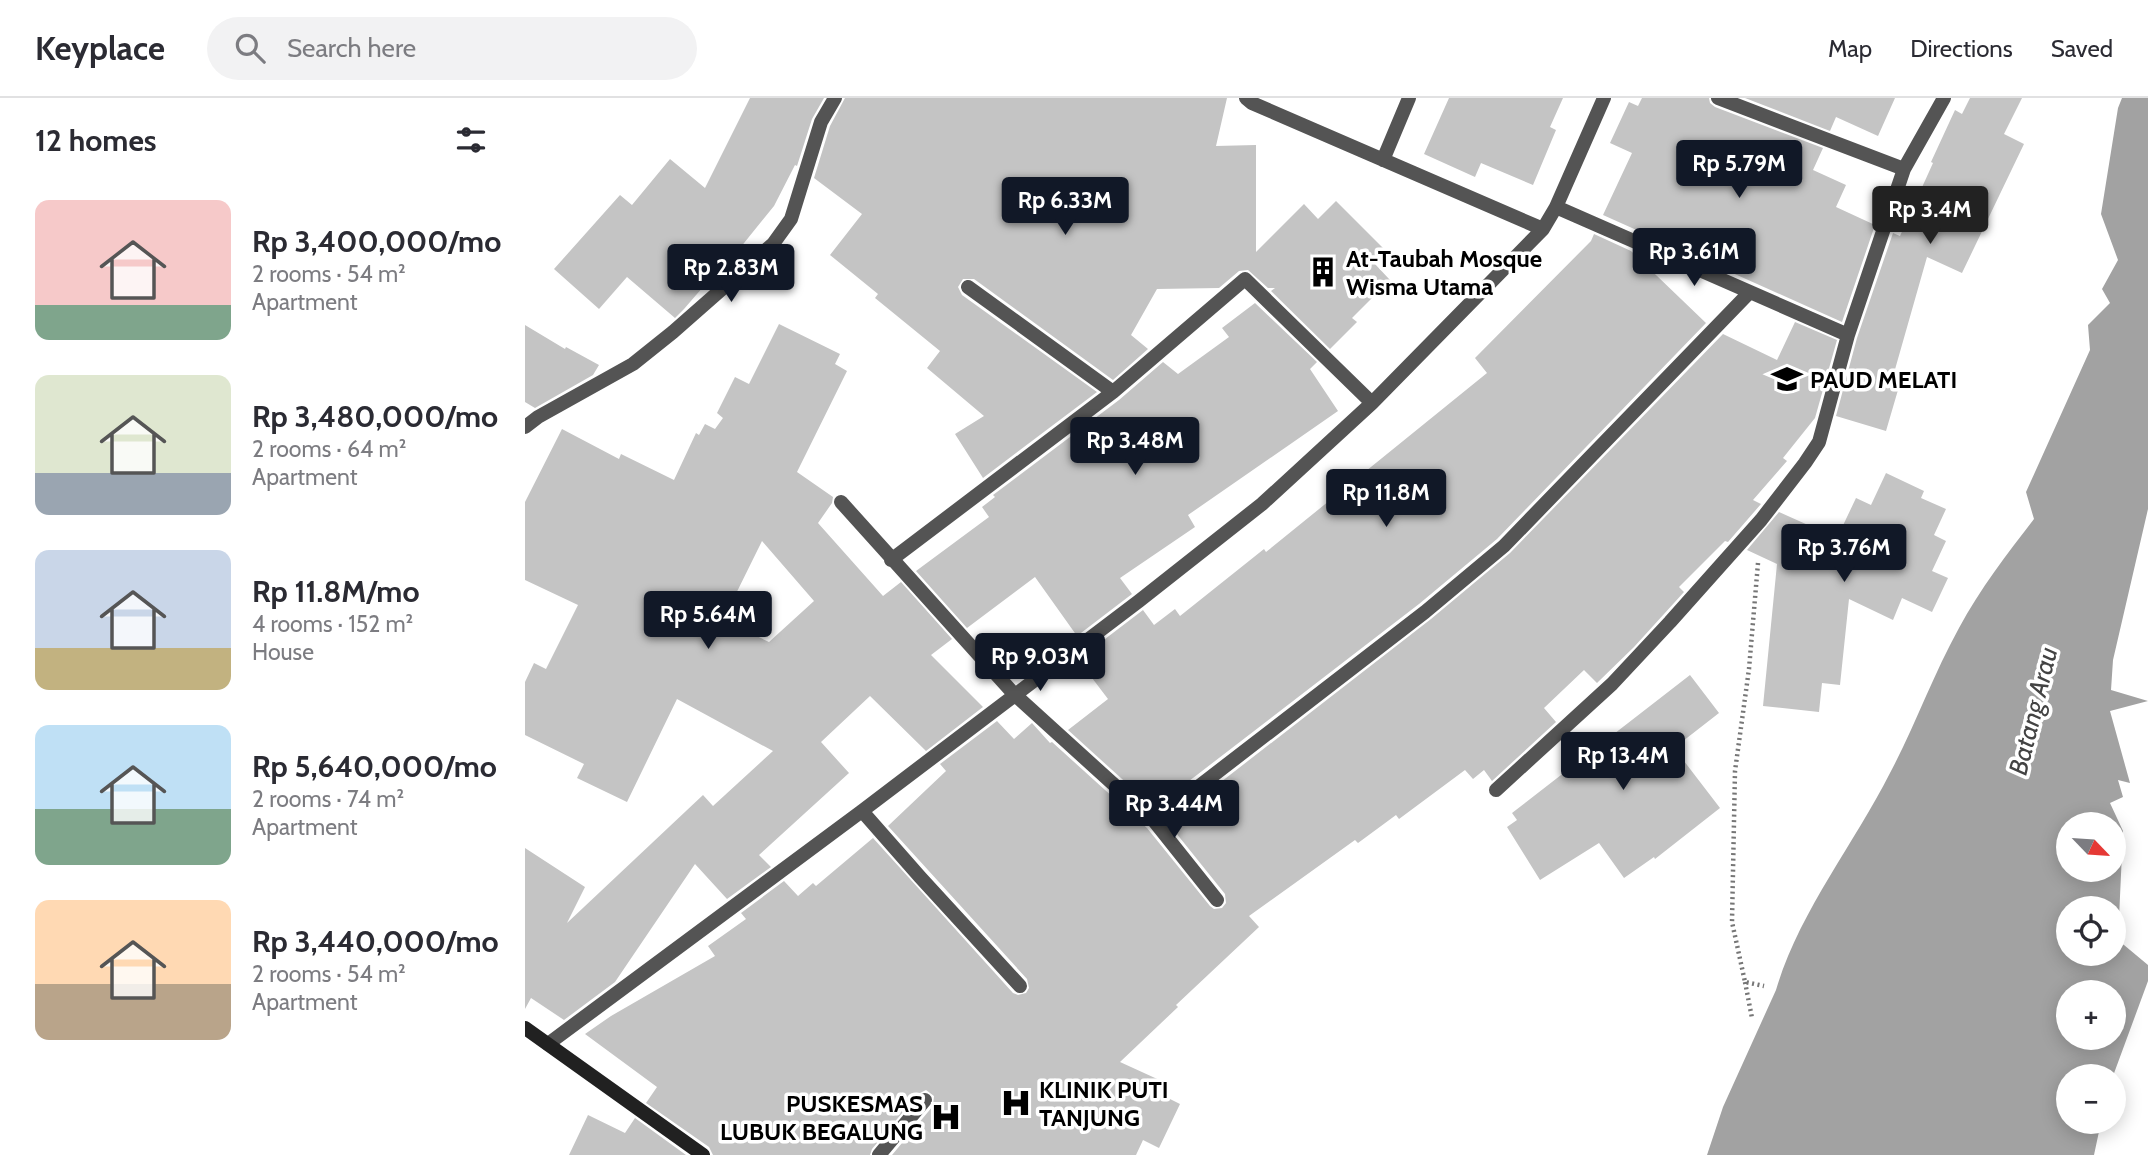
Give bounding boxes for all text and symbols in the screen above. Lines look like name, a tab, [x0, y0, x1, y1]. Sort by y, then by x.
search box	[207, 17, 697, 80]
text: Keyplace	[35, 28, 165, 68]
icon: search	[231, 29, 269, 67]
text: Search here	[287, 32, 416, 64]
text: Map	[1828, 34, 1872, 63]
text: Directions	[1910, 34, 2013, 63]
text: Saved	[2051, 34, 2113, 63]
icon: filters	[452, 121, 490, 159]
text: 12 homes	[35, 122, 157, 159]
pin: Rp 5.79M	[1667, 140, 1811, 200]
text: Rp 5.79M	[1692, 149, 1786, 177]
pin: Rp 6.33M	[993, 178, 1137, 237]
text: Rp 6.33M	[1018, 186, 1112, 214]
pin: Rp 3.4M	[1865, 186, 1995, 246]
text: Rp 3.4M	[1888, 195, 1972, 223]
text: Rp 3,400,000/mo	[252, 223, 501, 260]
icon: home	[91, 228, 175, 312]
pin: Rp 3.61M	[1622, 228, 1766, 288]
text: Rp 3.61M	[1649, 237, 1739, 265]
pin: Rp 2.83M	[659, 244, 803, 304]
place label: At-Taubah Mosque Wisma Utama	[1346, 244, 1542, 301]
text: Rp 2.83M	[683, 253, 779, 281]
building icon: At-Taubah Mosque Wisma Utama	[1306, 255, 1340, 289]
text: 2 rooms · 54 m²	[252, 260, 406, 288]
text: Apartment	[252, 288, 357, 316]
school or university icon: PAUD MELATI	[1770, 362, 1804, 396]
place label: PAUD MELATI	[1810, 365, 1957, 394]
text: Rp 3,480,000/mo	[252, 398, 498, 435]
icon: home	[91, 403, 175, 487]
pin: Rp 3.48M	[1063, 418, 1207, 477]
text: Rp 3.48M	[1086, 426, 1184, 454]
text: 2 rooms · 64 m²	[252, 435, 406, 463]
text: Apartment	[252, 463, 357, 491]
pin: Rp 11.8M	[1314, 470, 1458, 529]
text: Rp 11.8M	[1342, 478, 1430, 506]
pin: Rp 3.76M	[1772, 524, 1916, 584]
text: Rp 3.76M	[1797, 533, 1891, 561]
text: Rp 11.8M/mo	[252, 573, 420, 610]
icon: home	[91, 578, 175, 662]
pin: Rp 5.64M	[636, 592, 780, 651]
text: Rp 5.64M	[660, 600, 756, 628]
text: 4 rooms · 152 m²	[252, 610, 413, 638]
pin: Rp 9.03M	[968, 634, 1112, 693]
text: House	[252, 638, 314, 666]
text: Rp 9.03M	[991, 642, 1089, 670]
water label: Batang Arau	[2002, 644, 2064, 778]
pin: Rp 13.4M	[1551, 732, 1695, 792]
text: Rp 13.4M	[1577, 741, 1669, 769]
text: Rp 5,640,000/mo	[252, 748, 497, 785]
icon: home	[91, 753, 175, 837]
pin: Rp 3.44M	[1102, 780, 1246, 840]
text: 2 rooms · 74 m²	[252, 785, 404, 813]
text: Rp 3.44M	[1125, 789, 1223, 817]
north arrow	[2056, 812, 2126, 882]
map controls	[2056, 812, 2126, 1134]
text: Apartment	[252, 813, 357, 841]
button: locate	[2056, 896, 2126, 966]
text: Rp 3,440,000/mo	[252, 923, 499, 960]
icon: home	[91, 928, 175, 1012]
text: 2 rooms · 54 m²	[252, 960, 406, 988]
button: +	[2056, 980, 2126, 1050]
text: Apartment	[252, 988, 357, 1016]
button: −	[2056, 1064, 2126, 1134]
place label: KLINIK PUTI TANJUNG	[1039, 1075, 1169, 1132]
hospital icon: KLINIK PUTI TANJUNG	[999, 1086, 1033, 1120]
place label: PUSKESMAS LUBUK BEGALUNG	[720, 1089, 923, 1146]
hospital icon: PUSKESMAS LUBUK BEGALUNG	[929, 1100, 963, 1134]

